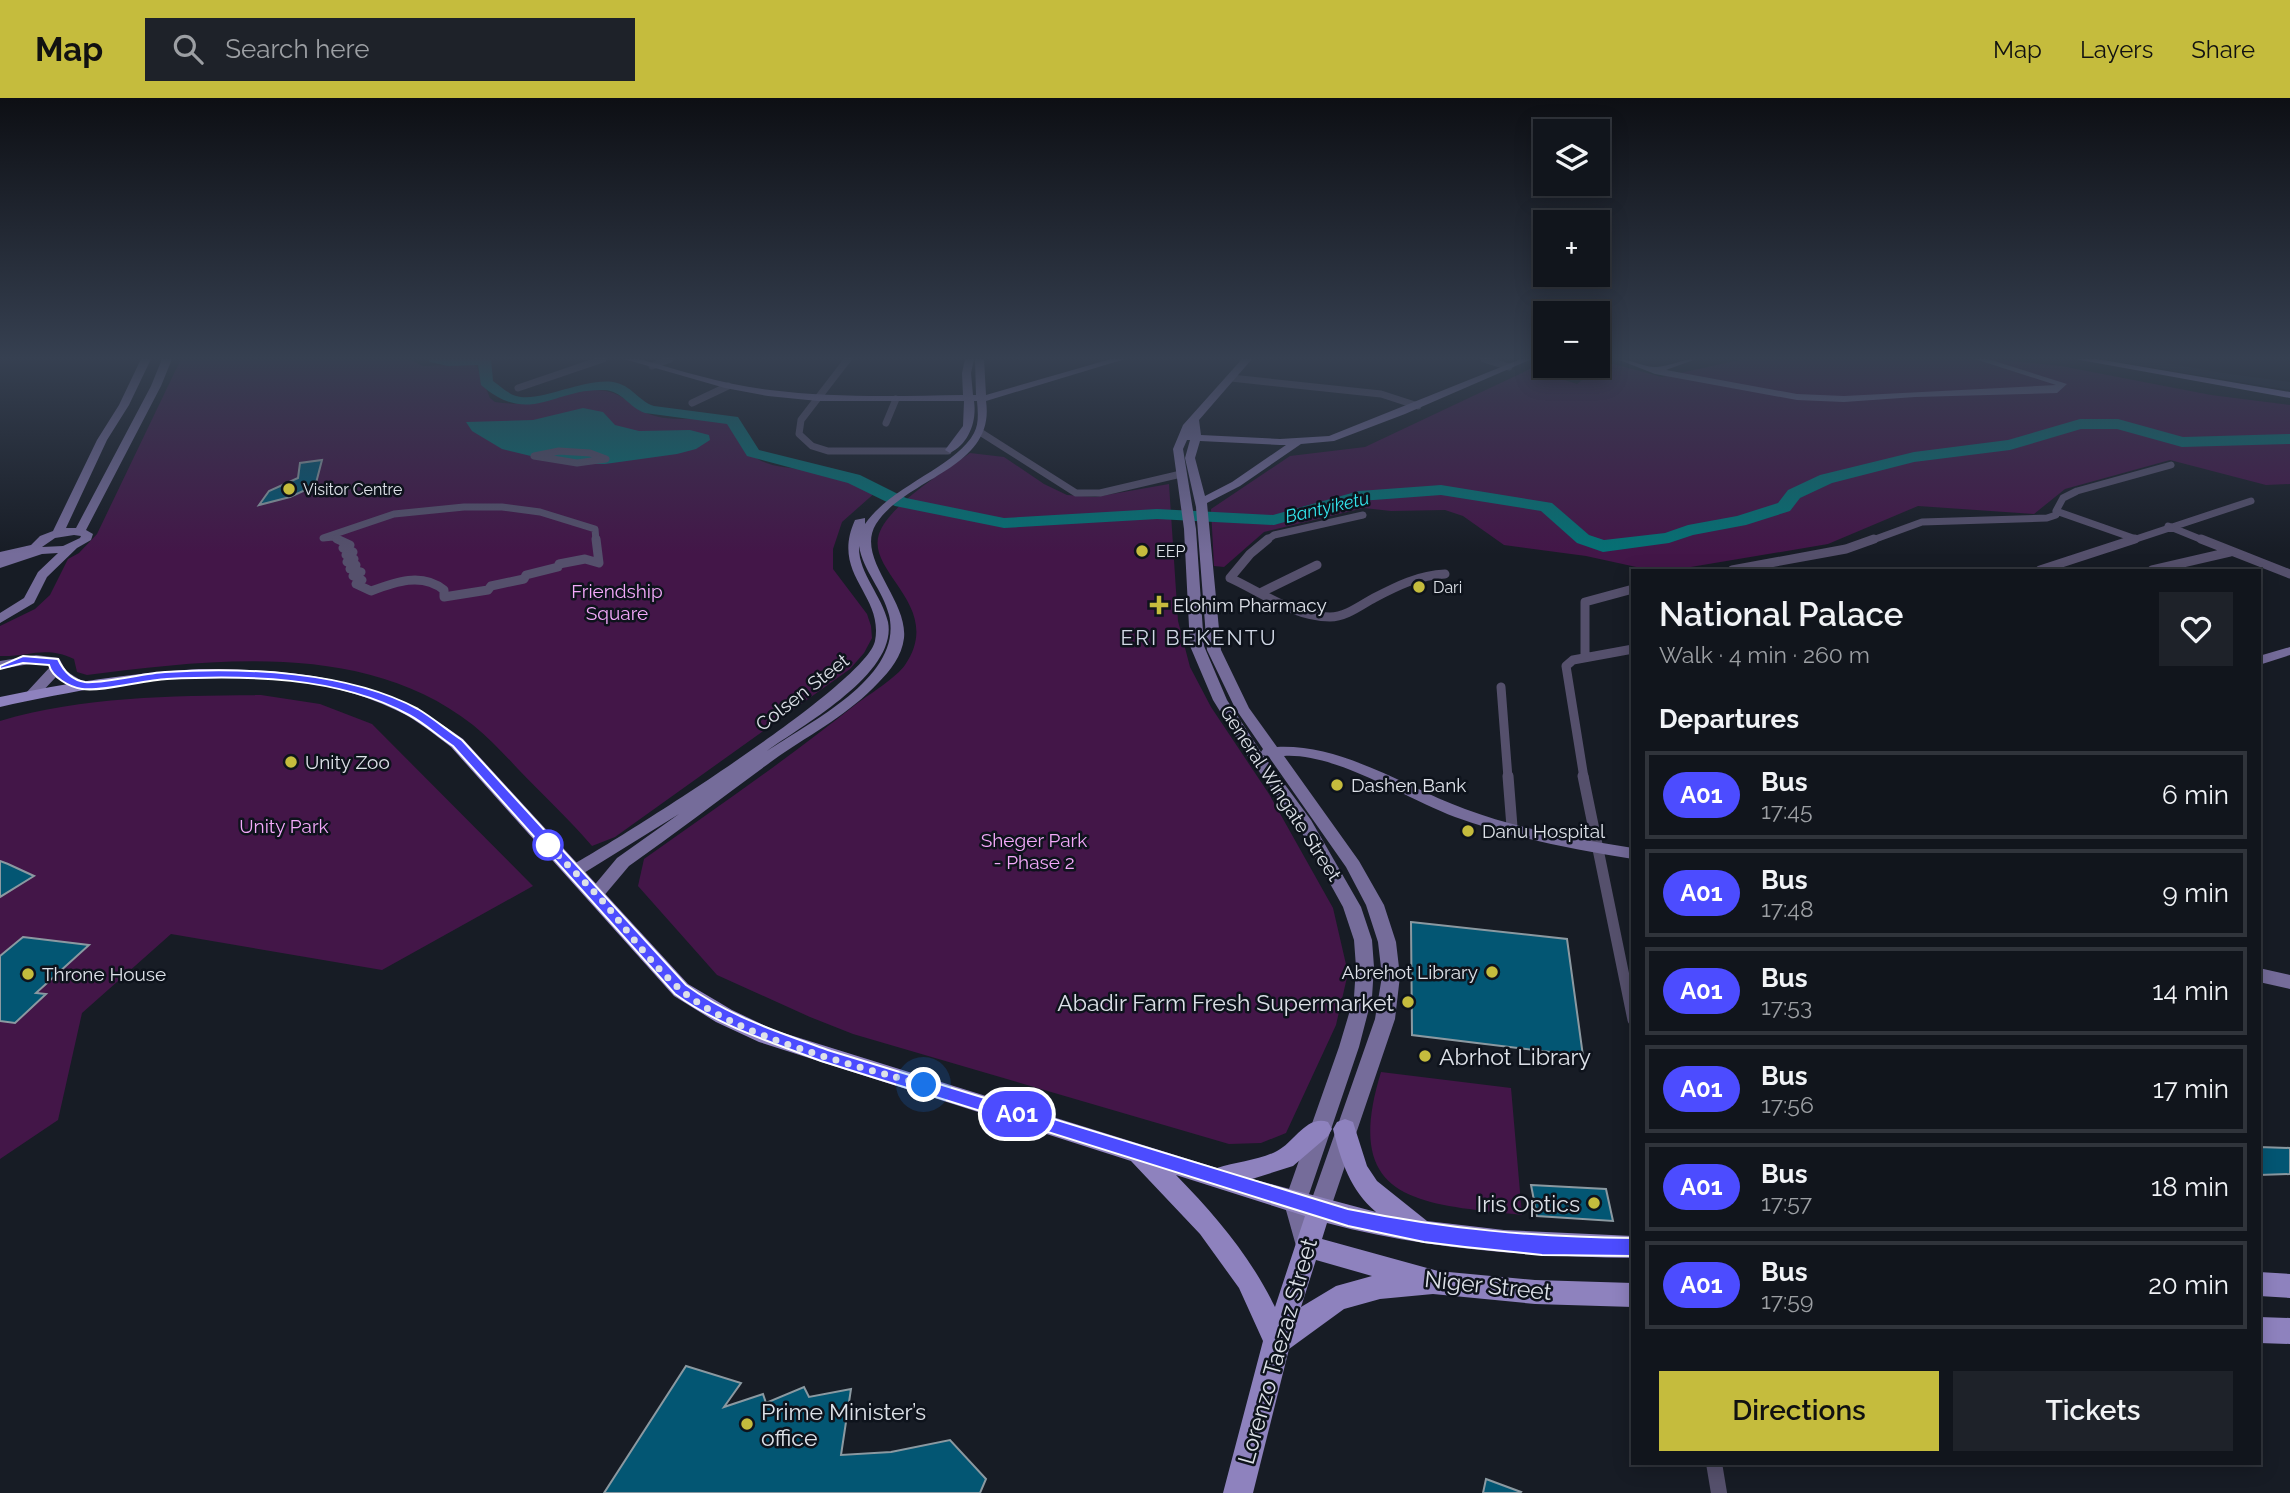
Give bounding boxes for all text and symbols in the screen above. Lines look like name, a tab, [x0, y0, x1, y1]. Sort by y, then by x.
search box	[145, 18, 635, 81]
text: Map	[35, 30, 103, 69]
icon: search	[169, 30, 207, 68]
text: Search here	[225, 34, 370, 64]
text: Map	[1993, 35, 2042, 64]
text: Layers	[2080, 35, 2153, 64]
text: Share	[2191, 35, 2255, 64]
map controls	[1533, 119, 1610, 378]
button: layers	[1533, 119, 1610, 196]
button: +	[1533, 210, 1610, 287]
button: −	[1533, 301, 1610, 378]
place label: Visitor Centre	[303, 480, 402, 499]
marker: Visitor Centre	[281, 481, 297, 497]
water label: Bantyiketu	[1283, 487, 1371, 527]
place label: EEP	[1156, 542, 1185, 561]
marker: EEP	[1134, 543, 1150, 559]
place label: Dari	[1433, 578, 1462, 597]
marker: Dari	[1411, 579, 1427, 595]
park label: Friendship Square	[571, 580, 663, 624]
button: heart	[2159, 592, 2233, 666]
place label: Elohim Pharmacy	[1173, 594, 1327, 616]
text: National Palace	[1659, 595, 1903, 634]
marker: Elohim Pharmacy	[1151, 597, 1167, 613]
district label: ERI BEKENTU	[1120, 625, 1278, 650]
text: Walk · 4 min · 260 m	[1659, 641, 1870, 668]
street label: Colsen Steet	[751, 648, 853, 735]
street label: General Wingate Street	[1216, 701, 1346, 885]
text: Departures	[1659, 704, 1799, 734]
place label: Unity Zoo	[305, 751, 390, 773]
marker: Unity Zoo	[283, 754, 299, 770]
text: Bus	[1761, 767, 1808, 797]
place label: Dashen Bank	[1351, 774, 1466, 796]
marker: Dashen Bank	[1329, 777, 1345, 793]
text: A01	[1680, 780, 1723, 809]
text: 6 min	[2162, 780, 2229, 810]
text: 17:45	[1761, 797, 1812, 824]
park label: Unity Park	[239, 815, 329, 837]
place label: Danu Hospital	[1482, 820, 1606, 842]
marker: Danu Hospital	[1460, 823, 1476, 839]
park label: Sheger Park - Phase 2	[981, 829, 1087, 873]
unlabelled marker	[533, 830, 563, 860]
text: Bus	[1761, 865, 1808, 895]
text: A01	[1680, 878, 1723, 907]
text: 9 min	[2162, 878, 2229, 908]
text: 17:48	[1761, 895, 1814, 922]
place label: Abrehot Library	[1342, 961, 1478, 983]
place label: Throne House	[42, 963, 166, 985]
text: Bus	[1761, 963, 1808, 993]
marker: Abrehot Library	[1484, 964, 1500, 980]
marker: Throne House	[20, 966, 36, 982]
text: A01	[1680, 976, 1723, 1005]
text: 14 min	[2152, 976, 2229, 1006]
place label: Abadir Farm Fresh Supermarket	[1057, 989, 1394, 1016]
text: 17:53	[1761, 993, 1812, 1020]
marker: Abadir Farm Fresh Supermarket	[1400, 994, 1416, 1010]
place label: Abrhot Library	[1439, 1043, 1591, 1070]
marker: Abrhot Library	[1417, 1048, 1433, 1064]
text: Bus	[1761, 1061, 1808, 1091]
your location	[906, 1067, 941, 1102]
text: A01	[1680, 1074, 1723, 1103]
text: 17 min	[2153, 1074, 2229, 1104]
line badge: A01	[977, 1091, 1057, 1137]
text: 17:56	[1761, 1091, 1814, 1118]
text: A01	[996, 1099, 1038, 1128]
text: Bus	[1761, 1159, 1808, 1189]
text: A01	[1680, 1172, 1723, 1201]
text: 18 min	[2151, 1172, 2229, 1202]
text: 17:57	[1761, 1189, 1812, 1216]
place label: Iris Optics	[1477, 1190, 1580, 1217]
marker: Iris Optics	[1586, 1195, 1602, 1211]
street label: Lorenzo Taezaz Street	[1232, 1235, 1322, 1467]
text: Bus	[1761, 1257, 1808, 1287]
street label: Niger Street	[1423, 1265, 1553, 1305]
text: A01	[1680, 1270, 1723, 1299]
text: 20 min	[2148, 1270, 2229, 1300]
text: 17:59	[1761, 1287, 1813, 1314]
button: Directions	[1659, 1371, 1939, 1451]
button: Tickets	[1953, 1371, 2233, 1451]
place label: Prime Minister’s office	[761, 1398, 926, 1451]
marker: Prime Minister’s office	[739, 1416, 755, 1432]

